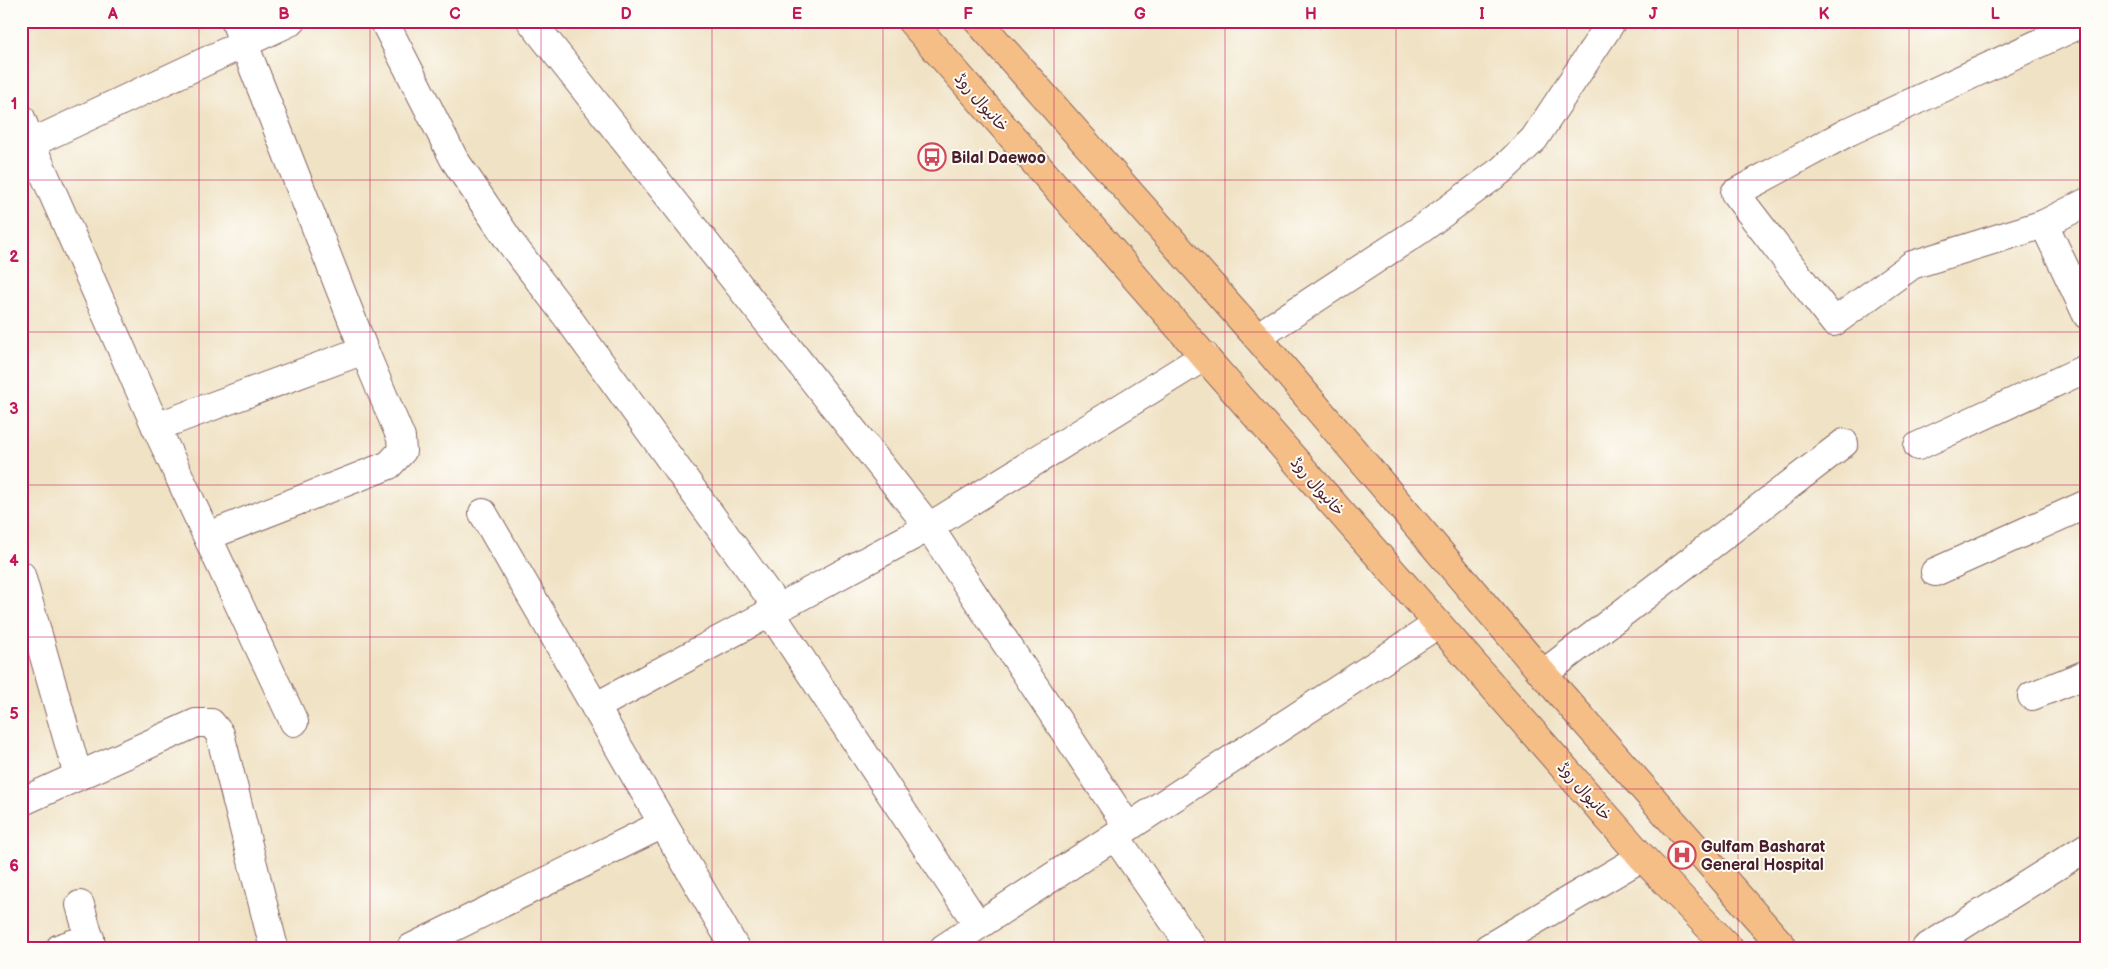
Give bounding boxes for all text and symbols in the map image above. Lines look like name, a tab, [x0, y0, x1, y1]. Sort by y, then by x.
text: A	[107, 5, 118, 24]
text: B	[278, 5, 290, 24]
text: C	[449, 5, 461, 24]
text: D	[620, 5, 632, 24]
text: E	[792, 5, 802, 24]
text: F	[963, 5, 973, 24]
text: G	[1134, 5, 1146, 24]
text: H	[1305, 5, 1317, 24]
text: I	[1479, 5, 1485, 24]
text: J	[1649, 5, 1658, 24]
text: K	[1819, 5, 1830, 24]
text: L	[1990, 5, 2000, 24]
street label: خانیوال روڈ	[950, 70, 1012, 136]
text: 1	[11, 95, 17, 114]
bus stop icon: Bilal Daewoo	[917, 142, 947, 172]
place label: Bilal Daewoo	[951, 149, 1046, 168]
text: 2	[9, 248, 19, 267]
text: 3	[9, 400, 19, 419]
street label: خانیوال روڈ	[1286, 454, 1348, 520]
text: 4	[9, 552, 19, 571]
text: 5	[9, 705, 19, 724]
street label: خانیوال روڈ	[1553, 759, 1615, 825]
place label: Gulfam Basharat General Hospital	[1701, 838, 1826, 875]
hospital icon: Gulfam Basharat General Hospital	[1667, 840, 1697, 870]
text: 6	[9, 857, 19, 876]

